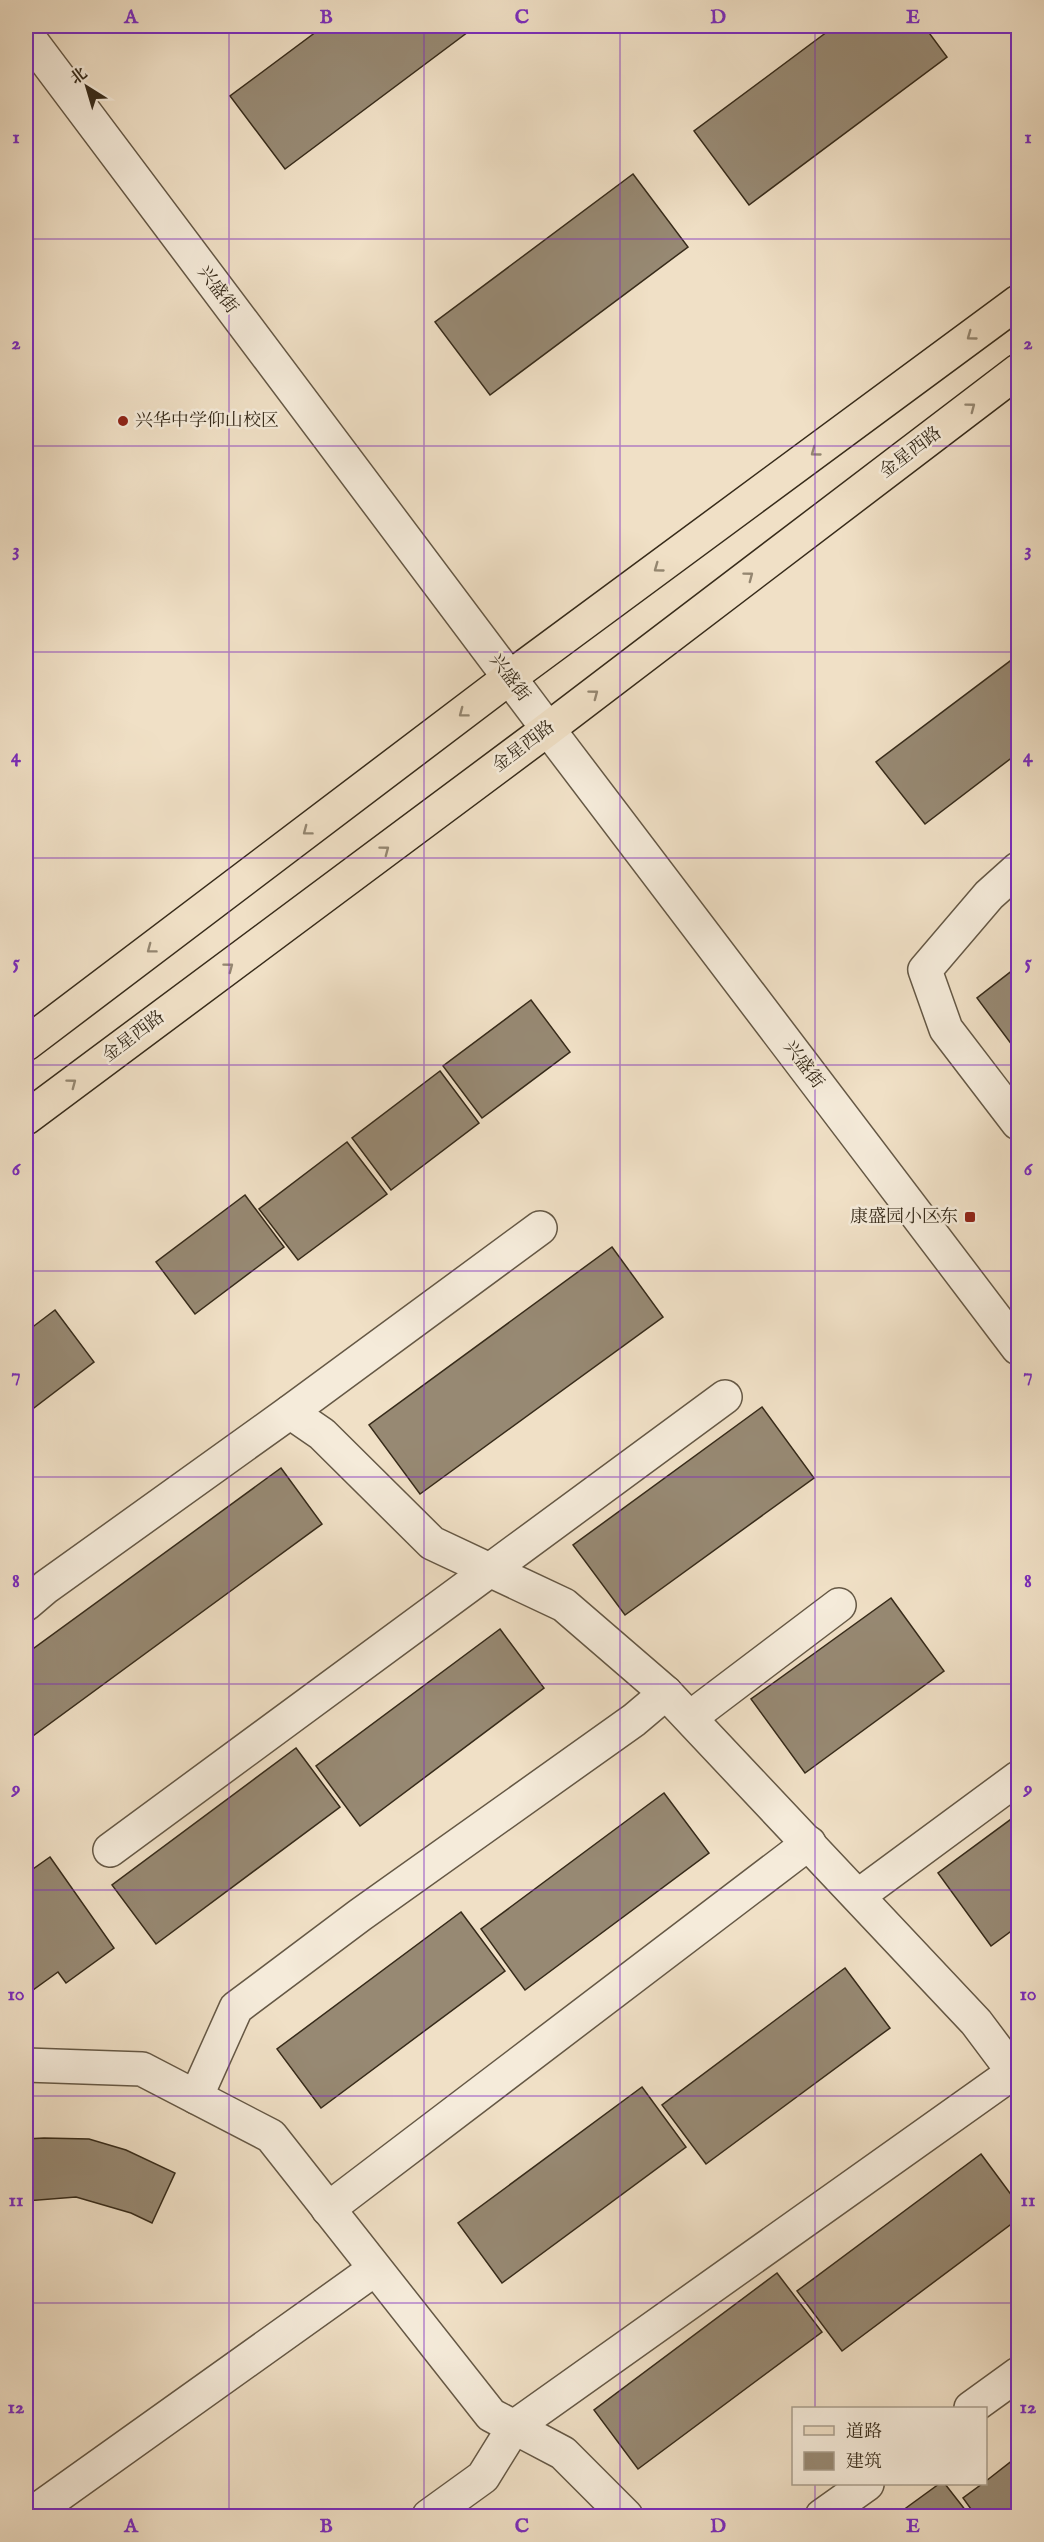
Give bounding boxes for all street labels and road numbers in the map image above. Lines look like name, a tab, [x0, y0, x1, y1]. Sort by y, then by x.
street label: 兴盛街	[192, 262, 242, 318]
street label: 金星西路	[875, 422, 947, 484]
street label: 兴盛街	[484, 650, 534, 706]
street label: 金星西路	[488, 716, 560, 778]
street label: 金星西路	[98, 1006, 170, 1068]
street label: 兴盛街	[778, 1037, 828, 1093]

